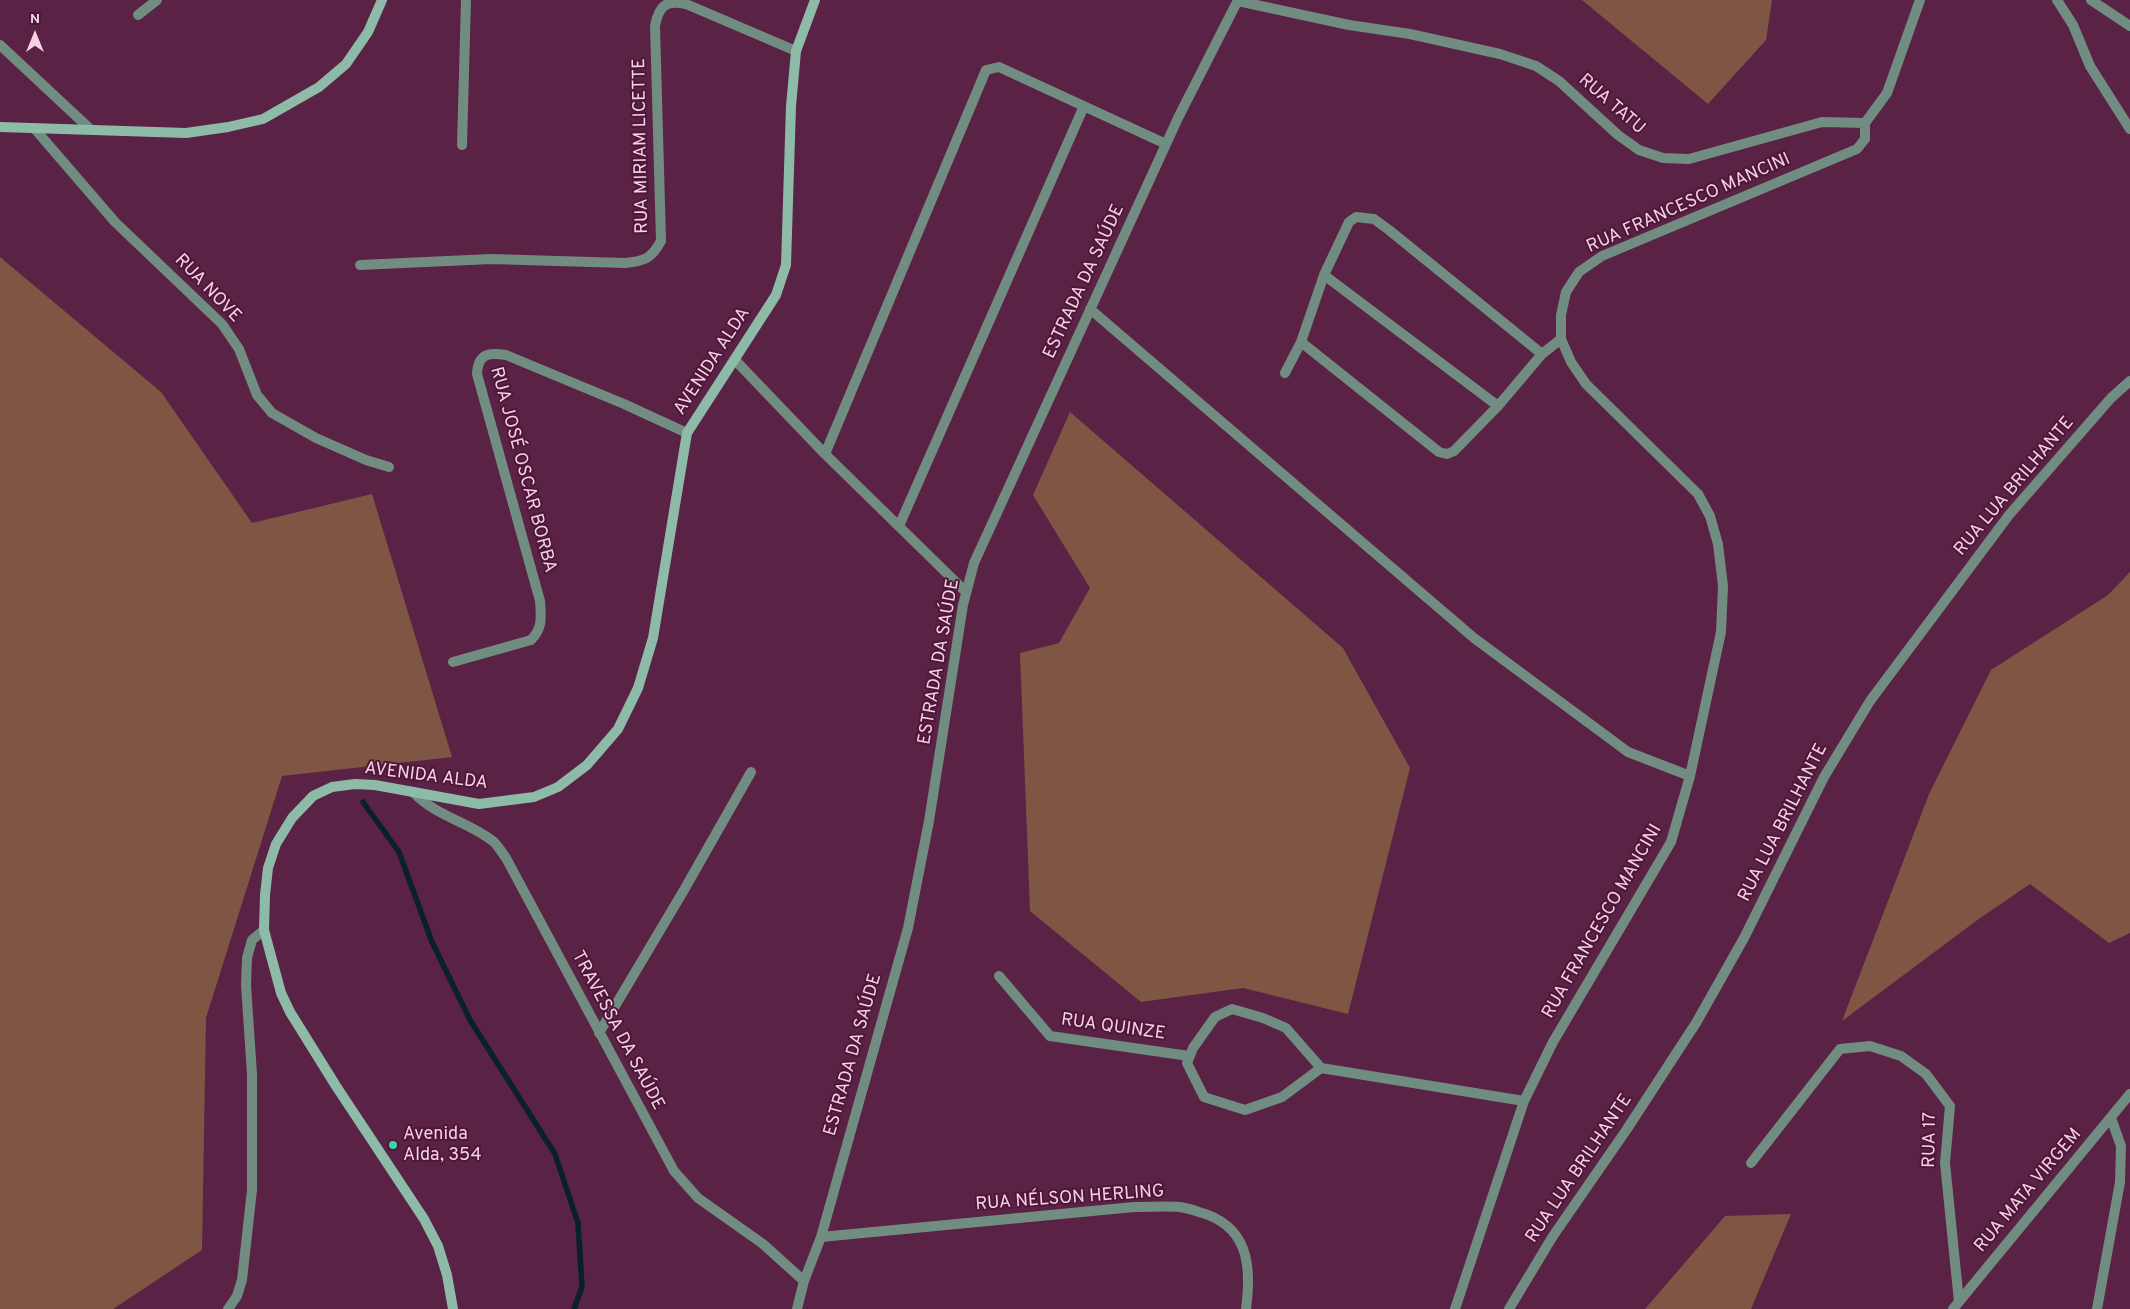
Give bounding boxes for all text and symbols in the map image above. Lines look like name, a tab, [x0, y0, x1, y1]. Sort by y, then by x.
north arrow	[10, 10, 60, 60]
text: N	[30, 11, 40, 28]
street label: RUA MIRIAM LICETTE	[630, 58, 654, 234]
street label: RUA TATU	[1573, 70, 1649, 140]
street label: RUA FRANCESCO MANCINI	[1584, 149, 1794, 259]
street label: ESTRADA DA SAÚDE	[1040, 201, 1130, 363]
street label: RUA NOVE	[169, 250, 245, 328]
street label: AVENIDA ALDA	[670, 304, 756, 420]
street label: RUA JOSÉ OSCAR BORBA	[484, 365, 560, 575]
street label: RUA LUA BRILHANTE	[1951, 413, 2079, 561]
street label: ESTRADA DA SAÚDE	[915, 578, 965, 746]
street label: RUA LUA BRILHANTE	[1735, 740, 1833, 906]
street label: AVENIDA ALDA	[363, 759, 489, 795]
street label: RUA FRANCESCO MANCINI	[1538, 821, 1668, 1023]
street label: TRAVESSA DA SAÚDE	[566, 948, 668, 1114]
street label: ESTRADA DA SAÚDE	[820, 971, 888, 1139]
street label: RUA QUINZE	[1059, 1010, 1167, 1046]
street label: RUA LUA BRILHANTE	[1522, 1091, 1638, 1247]
street label: RUA 17	[1920, 1112, 1942, 1168]
place label: Avenida Alda, 354	[403, 1124, 482, 1166]
street label: RUA MATA VIRGEM	[1971, 1125, 2087, 1257]
marker: Avenida Alda, 354	[387, 1139, 399, 1151]
street label: RUA NÉLSON HERLING	[975, 1182, 1165, 1216]

